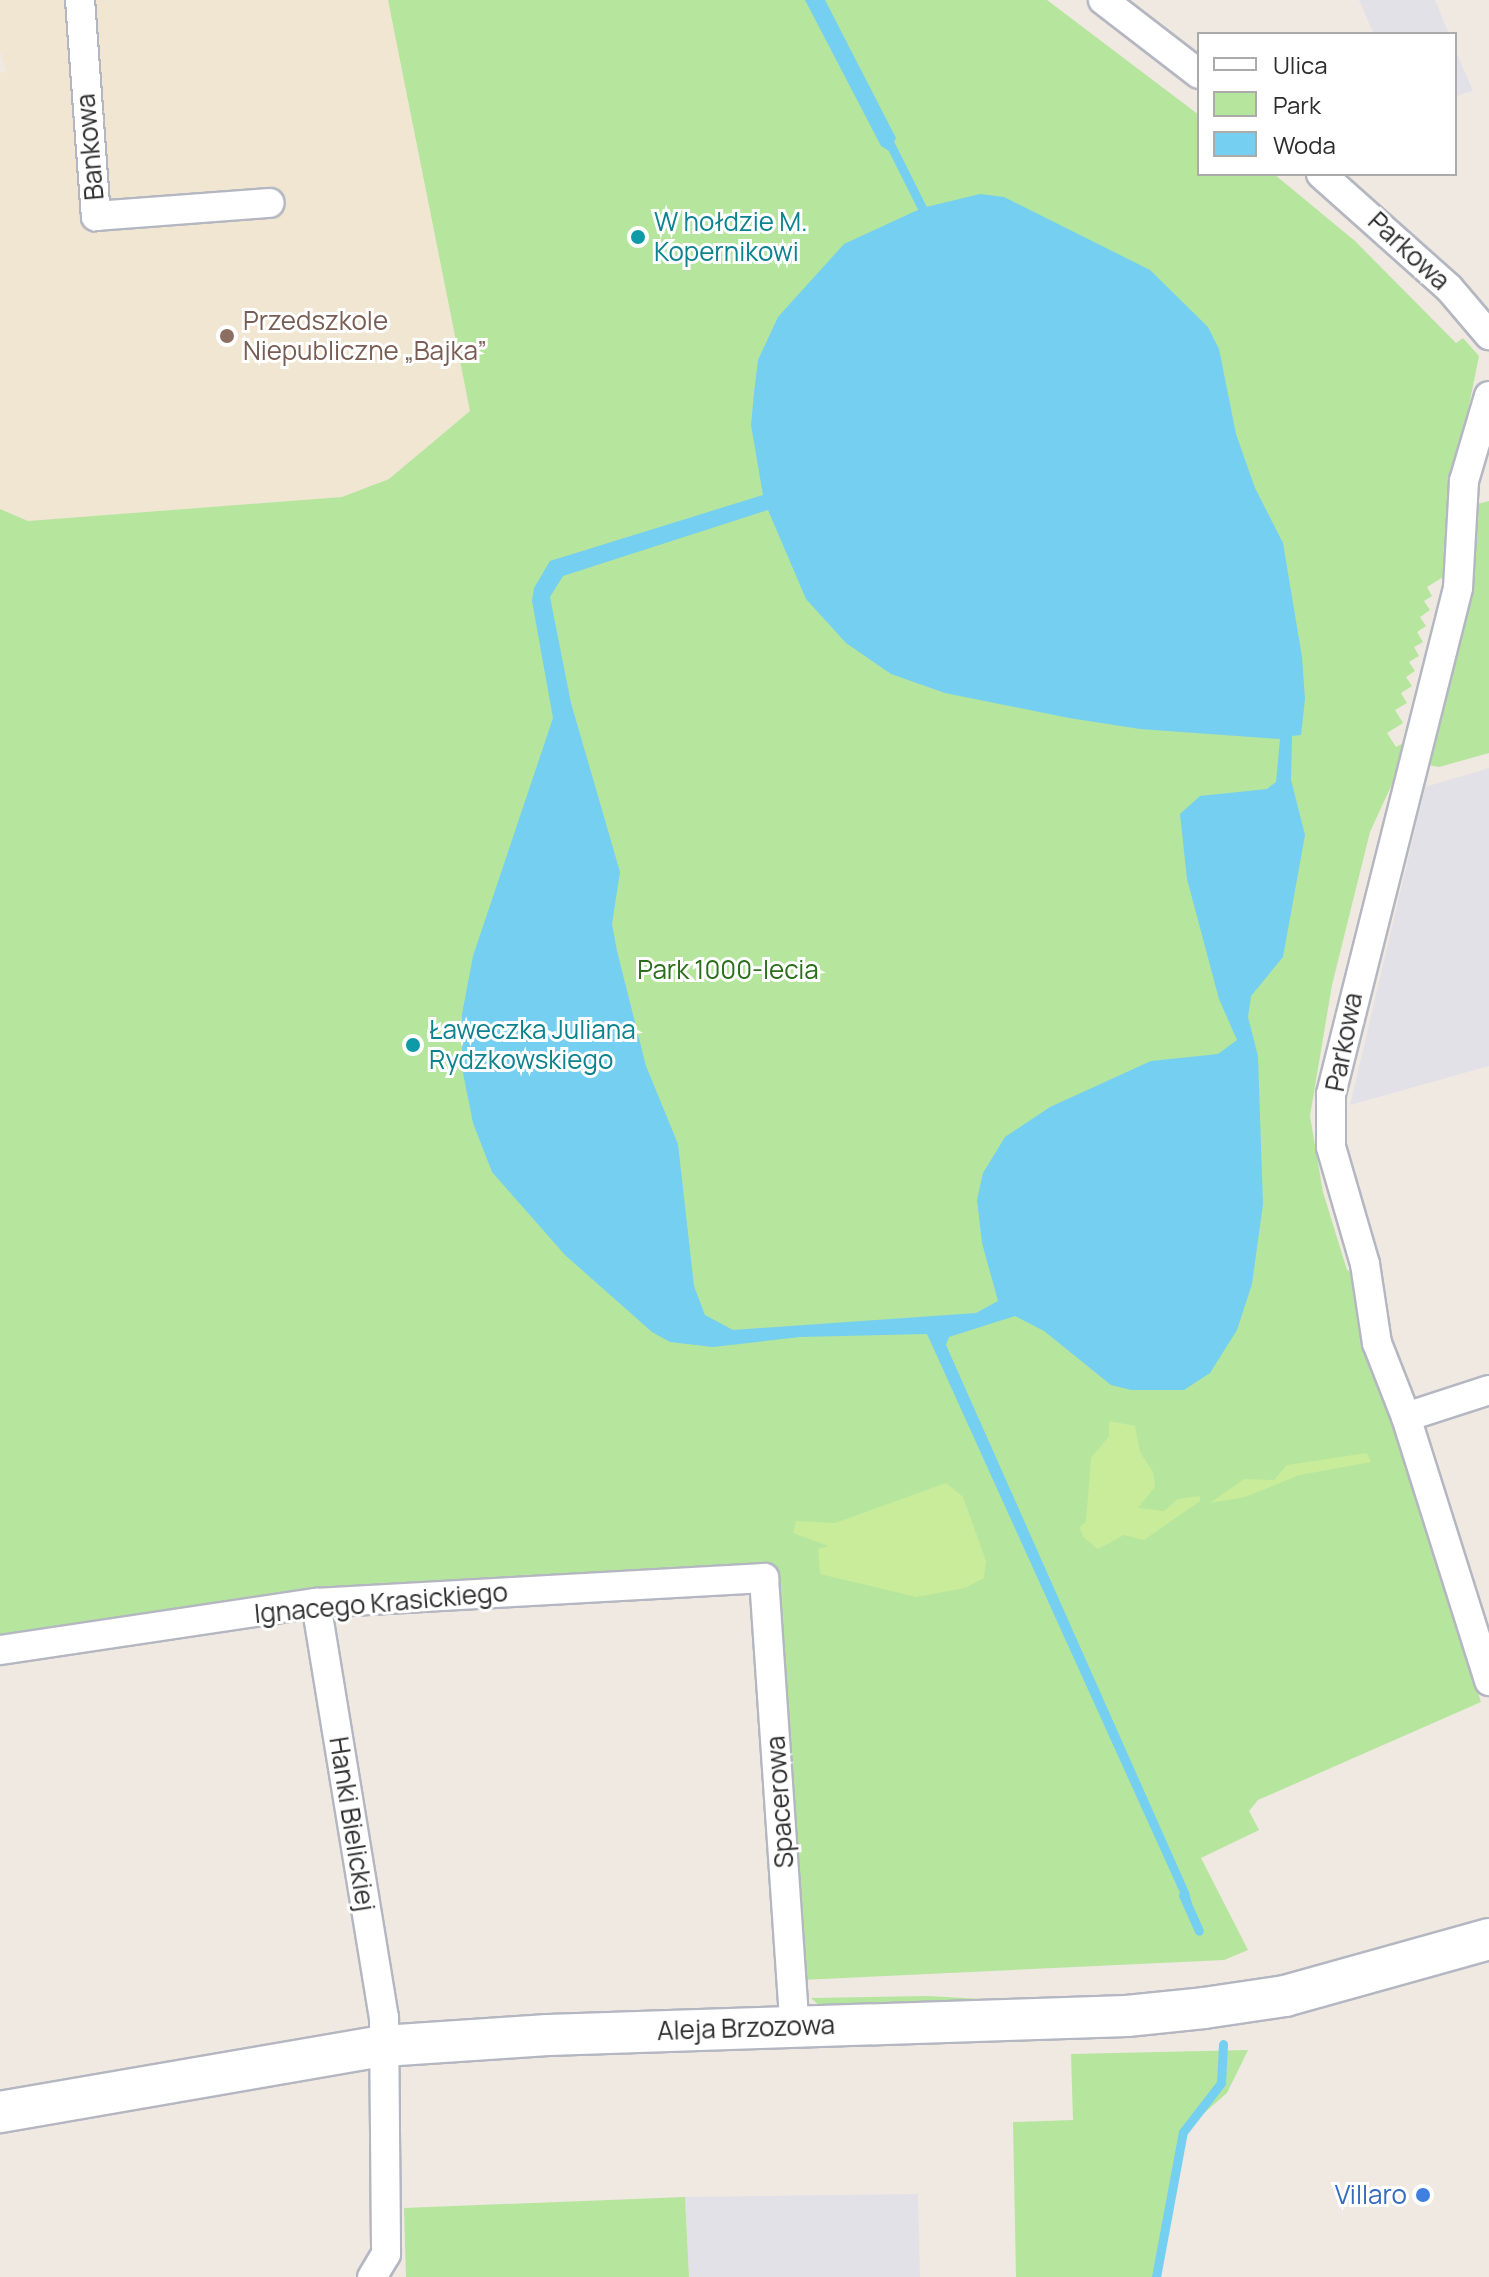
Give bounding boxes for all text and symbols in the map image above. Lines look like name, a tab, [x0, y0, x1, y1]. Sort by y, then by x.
legend	[1197, 32, 1457, 176]
text: Ulica	[1273, 48, 1328, 81]
text: Park	[1273, 88, 1321, 121]
street label: Bankowa	[70, 92, 110, 202]
text: Woda	[1273, 128, 1336, 161]
street label: Parkowa	[1362, 205, 1456, 297]
place label: W hołdzie M. Kopernikowi	[654, 206, 808, 268]
marker: W hołdzie M. Kopernikowi	[629, 228, 647, 246]
place label: Przedszkole Niepubliczne „Bajka”	[243, 305, 487, 366]
marker: Przedszkole Niepubliczne „Bajka”	[218, 327, 236, 345]
park label: Park 1000-lecia	[637, 954, 819, 986]
street label: Parkowa	[1319, 990, 1369, 1094]
place label: Ławeczka Juliana Rydzkowskiego	[429, 1014, 636, 1076]
marker: Ławeczka Juliana Rydzkowskiego	[404, 1036, 422, 1054]
street label: Ignacego Krasickiego	[253, 1576, 509, 1630]
street label: Hanki Bielickiej	[323, 1735, 381, 1913]
street label: Spacerowa	[760, 1735, 800, 1869]
street label: Aleja Brzozowa	[657, 2009, 835, 2047]
place label: Villaro	[1335, 2179, 1407, 2211]
marker: Villaro	[1414, 2186, 1432, 2204]

